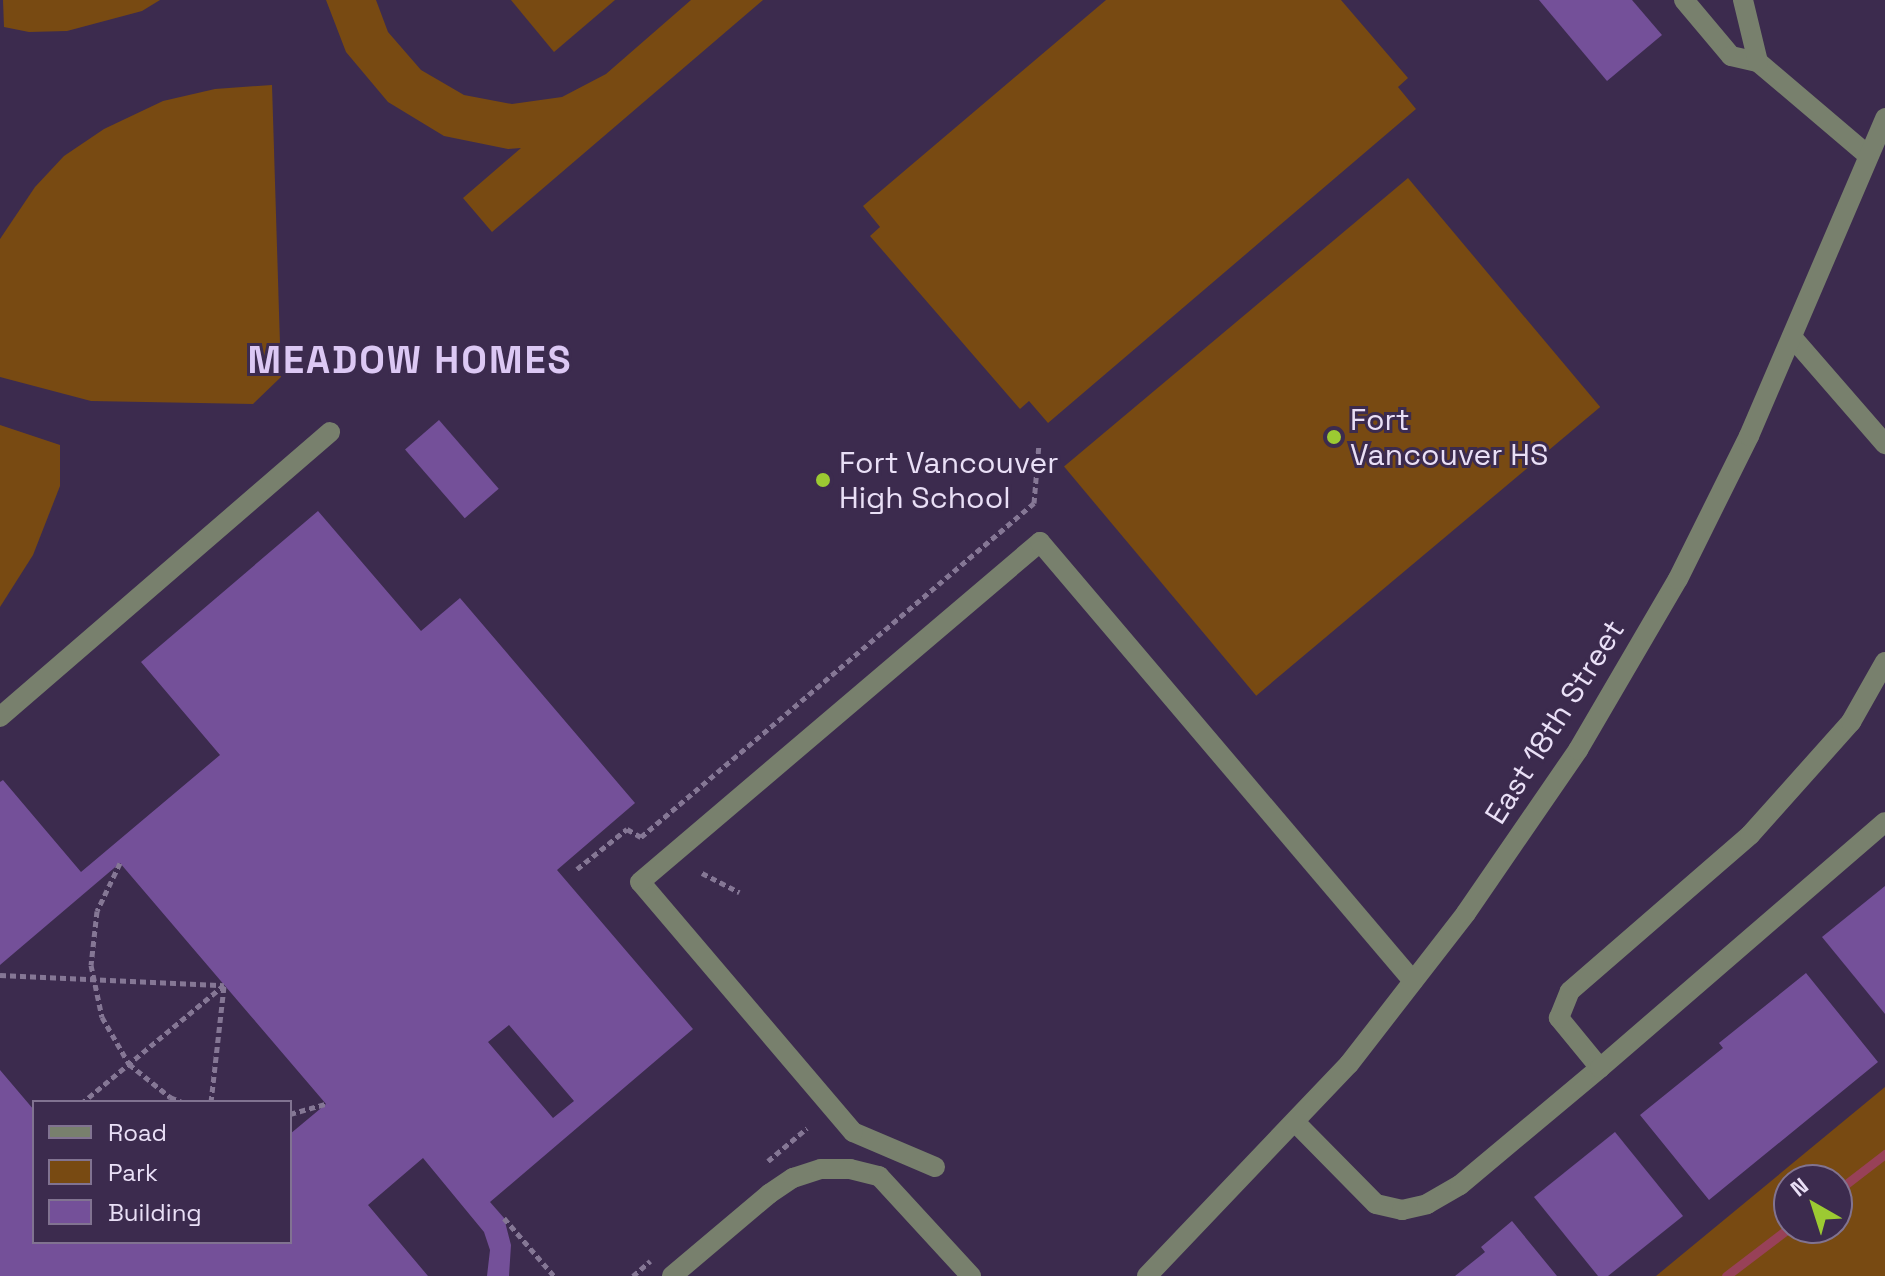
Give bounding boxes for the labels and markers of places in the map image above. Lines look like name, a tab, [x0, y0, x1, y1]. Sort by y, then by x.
place label: Fort Vancouver HS	[1350, 402, 1548, 472]
marker: Fort Vancouver HS	[1325, 428, 1343, 446]
place label: Fort Vancouver High School	[839, 445, 1059, 516]
marker: Fort Vancouver High School	[814, 471, 832, 489]

